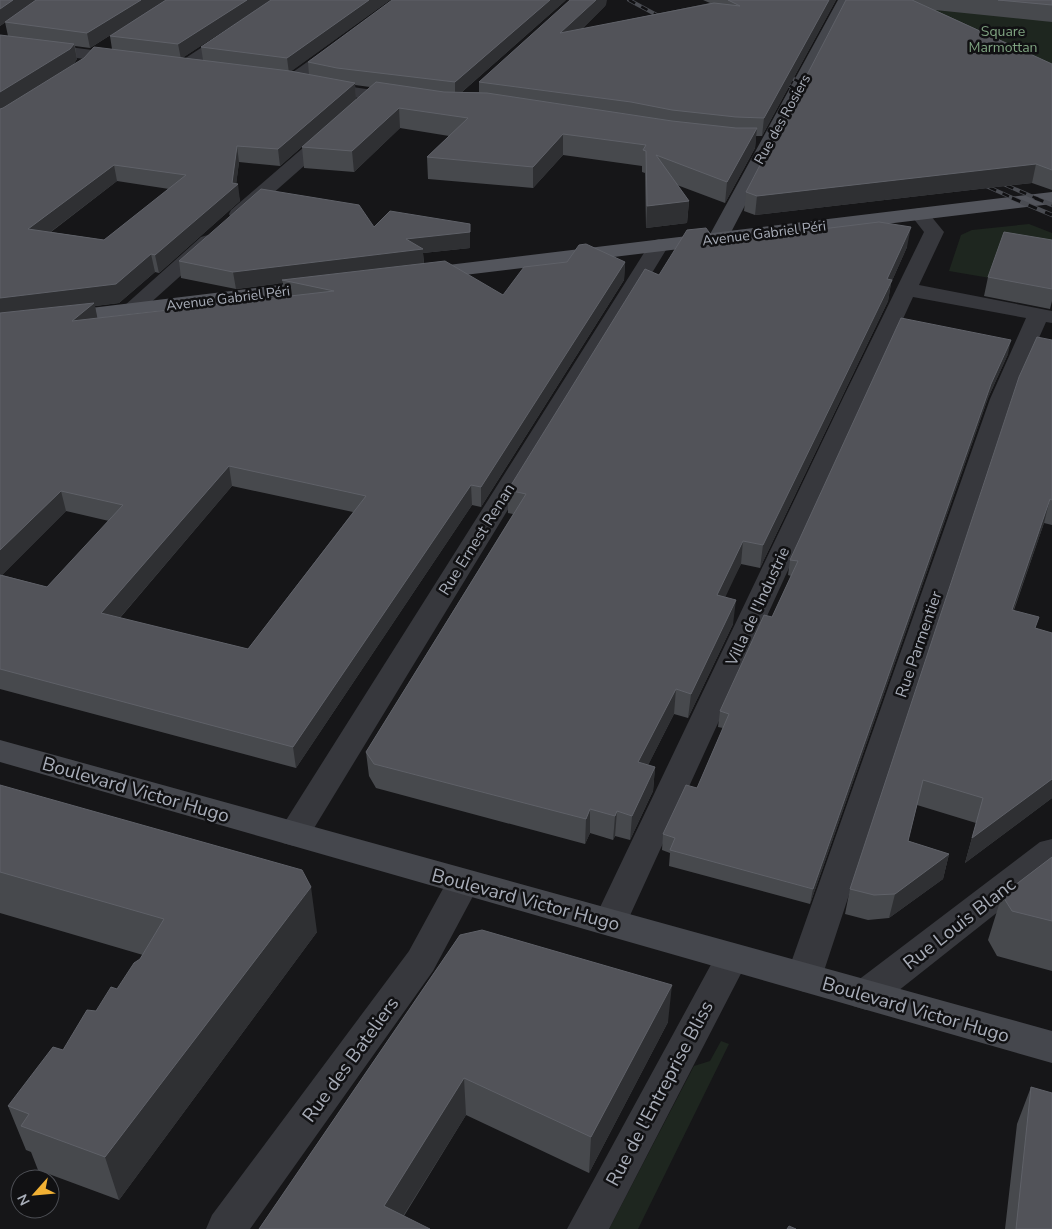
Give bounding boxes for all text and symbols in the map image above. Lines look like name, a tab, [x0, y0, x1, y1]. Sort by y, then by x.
park label: Square Marmottan	[968, 22, 1038, 57]
street label: Rue des Rosiers	[750, 71, 815, 168]
street label: Avenue Gabriel Péri	[701, 216, 827, 251]
street label: Avenue Gabriel Péri	[165, 281, 291, 316]
street label: Rue Ernest Renan	[434, 479, 520, 600]
street label: Villa de l'Industrie	[720, 543, 795, 670]
street label: Rue Parmentier	[890, 588, 948, 700]
street label: Boulevard Victor Hugo	[39, 751, 232, 829]
street label: Boulevard Victor Hugo	[429, 862, 623, 938]
street label: Rue Louis Blanc	[898, 871, 1022, 976]
street label: Boulevard Victor Hugo	[819, 971, 1012, 1049]
street label: Rue des Bateliers	[296, 992, 405, 1128]
street label: Rue de l'Entreprise Bliss	[600, 996, 720, 1191]
north arrow	[10, 1169, 60, 1219]
text: N	[13, 1191, 35, 1209]

